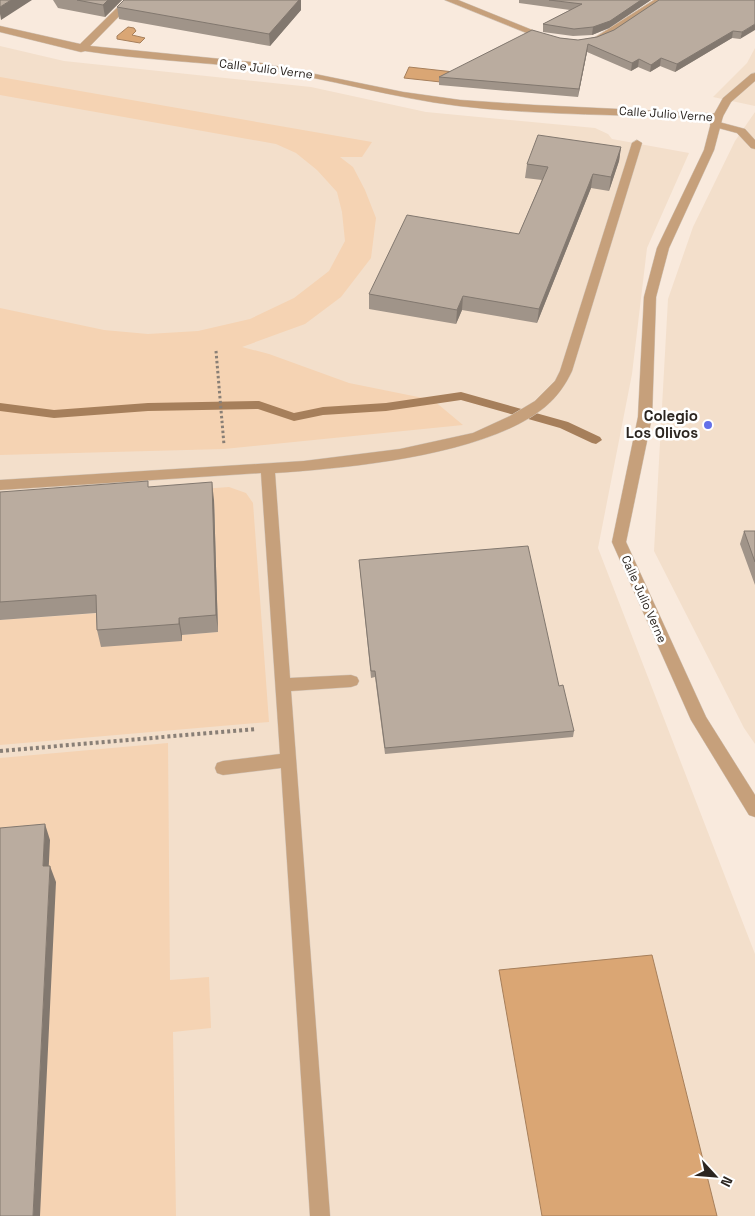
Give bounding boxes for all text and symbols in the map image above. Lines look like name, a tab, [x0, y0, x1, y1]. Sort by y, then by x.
street label: Calle Julio Verne	[218, 55, 314, 83]
street label: Calle Julio Verne	[618, 103, 714, 125]
place label: Colegio Los Olivos	[626, 406, 698, 442]
marker: Colegio Los Olivos	[702, 419, 714, 431]
street label: Calle Julio Verne	[618, 553, 670, 645]
north arrow	[690, 1151, 740, 1201]
text: N	[717, 1174, 737, 1190]

